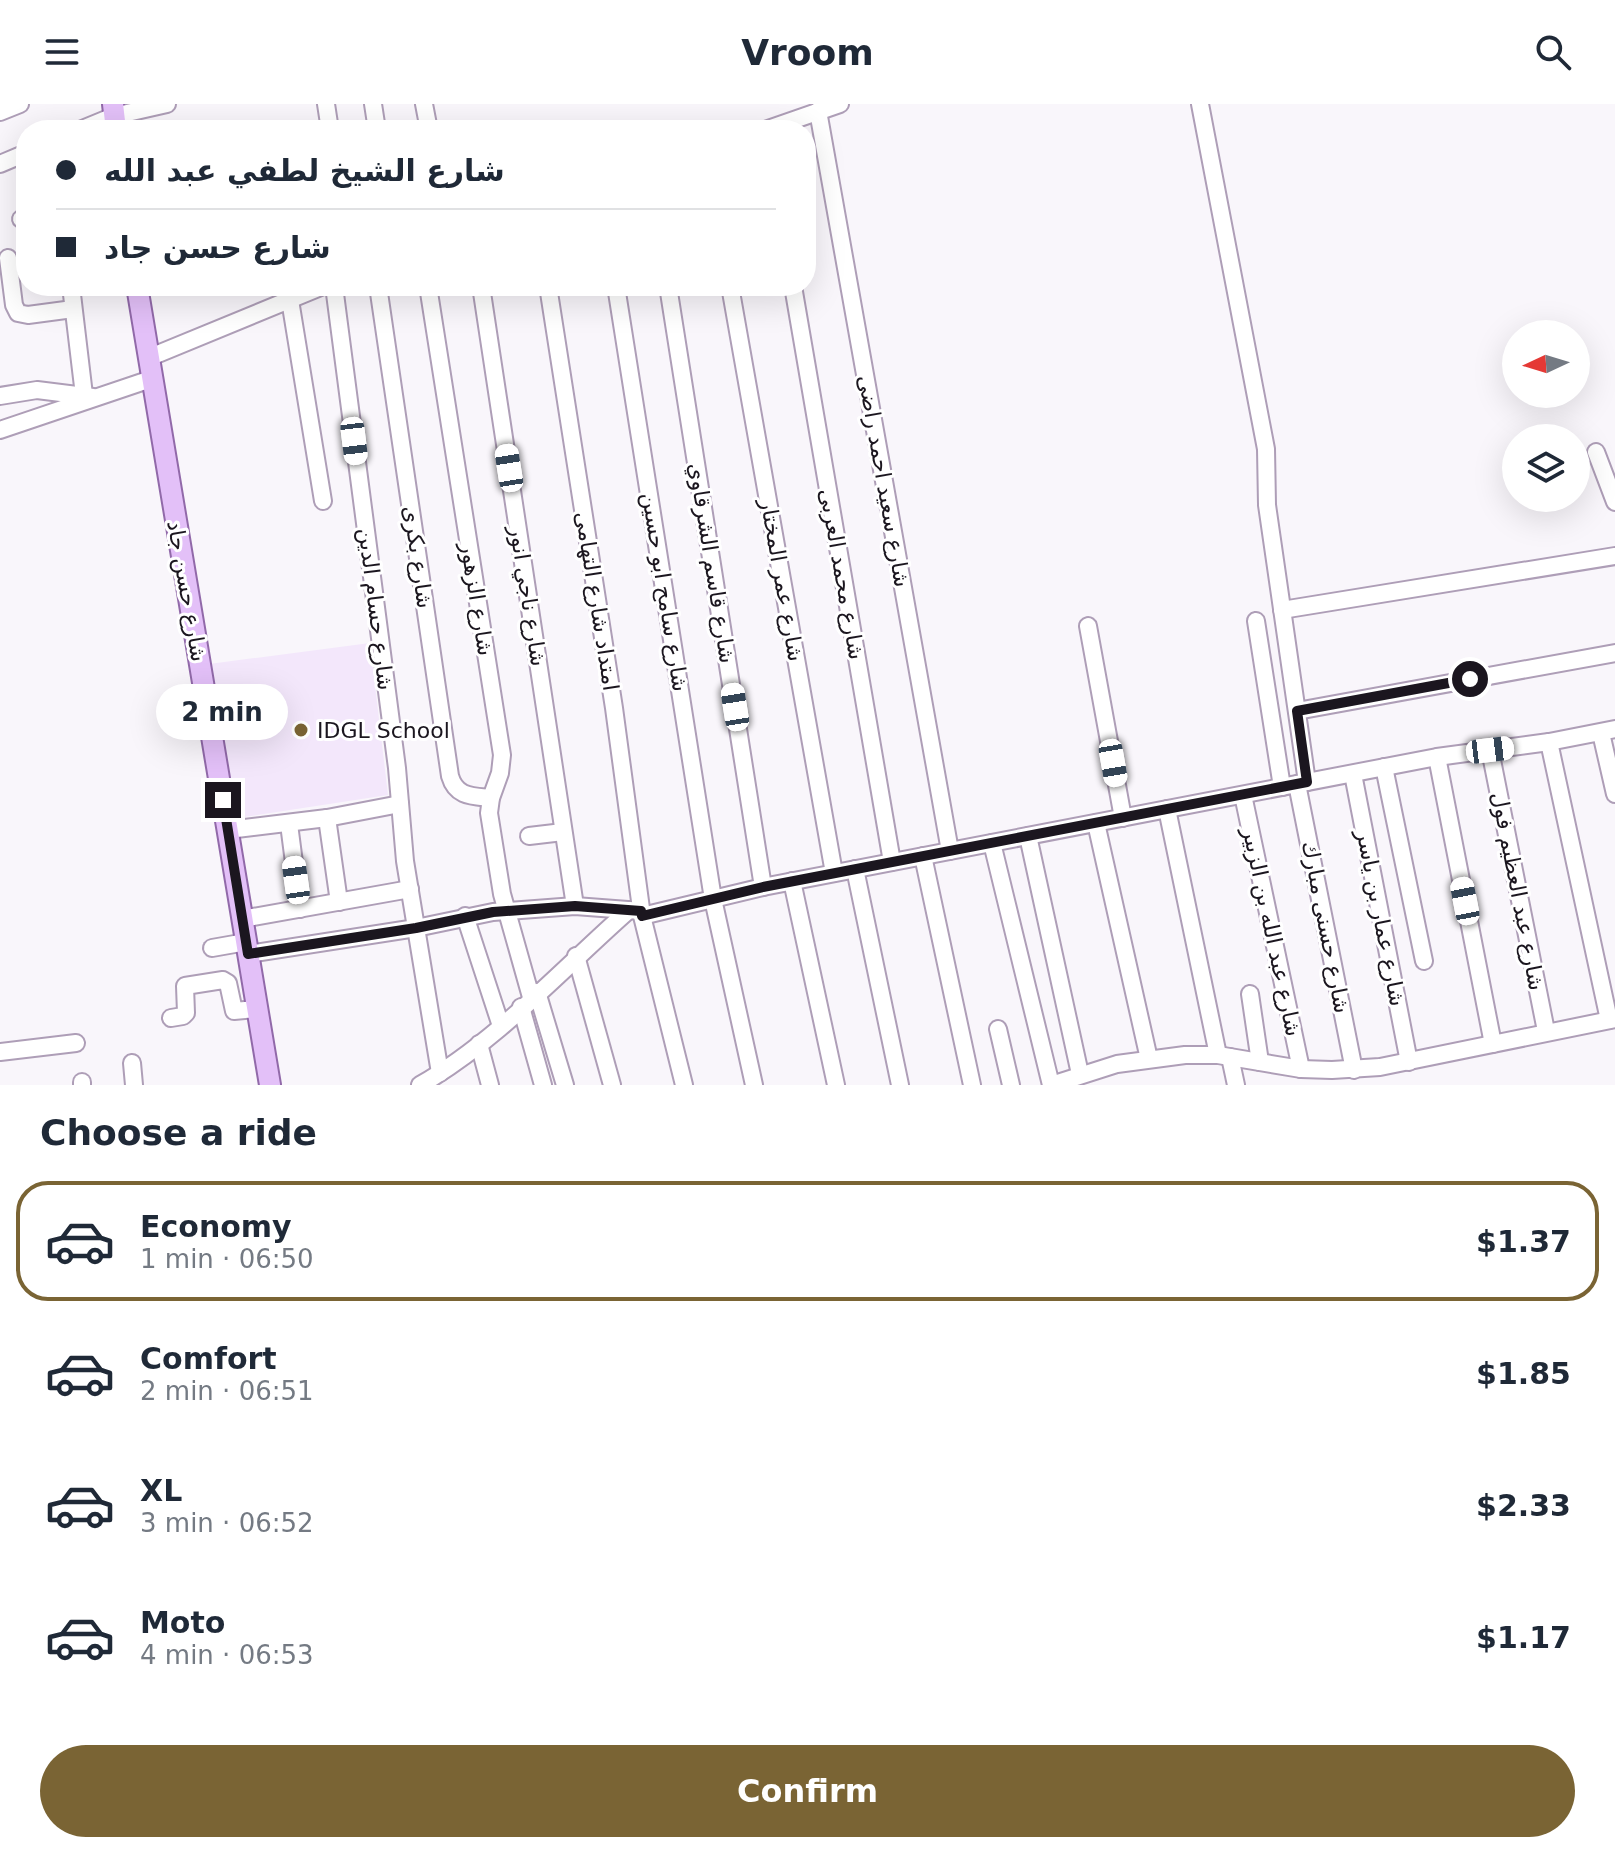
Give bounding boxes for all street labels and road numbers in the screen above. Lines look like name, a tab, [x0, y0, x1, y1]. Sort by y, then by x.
street label: شارع سعيد احمد راضى	[853, 373, 915, 589]
street label: شارع قاسم الشرقاوي	[683, 461, 740, 665]
street label: شارع محمد العربى	[815, 487, 869, 661]
street label: شارع سامح ابو حسين	[637, 491, 693, 693]
street label: شارع عمر المختار	[755, 496, 809, 663]
street label: شارع بكرى	[398, 504, 438, 610]
street label: امتداد شارع التهامى	[570, 510, 624, 692]
street label: شارع حسن جاد	[162, 518, 212, 664]
street label: شارع ناجي انور	[503, 523, 551, 668]
street label: شارع حسام الدين	[354, 526, 398, 692]
street label: شارع الزهور	[456, 540, 498, 657]
street label: شارع عبد العظيم فول	[1485, 790, 1550, 993]
street label: شارع عبد الله بن الزبير	[1237, 824, 1306, 1039]
street label: شارع عمار بن ياسر	[1351, 827, 1410, 1008]
street label: شارع حسنى مبارك	[1297, 839, 1355, 1015]

